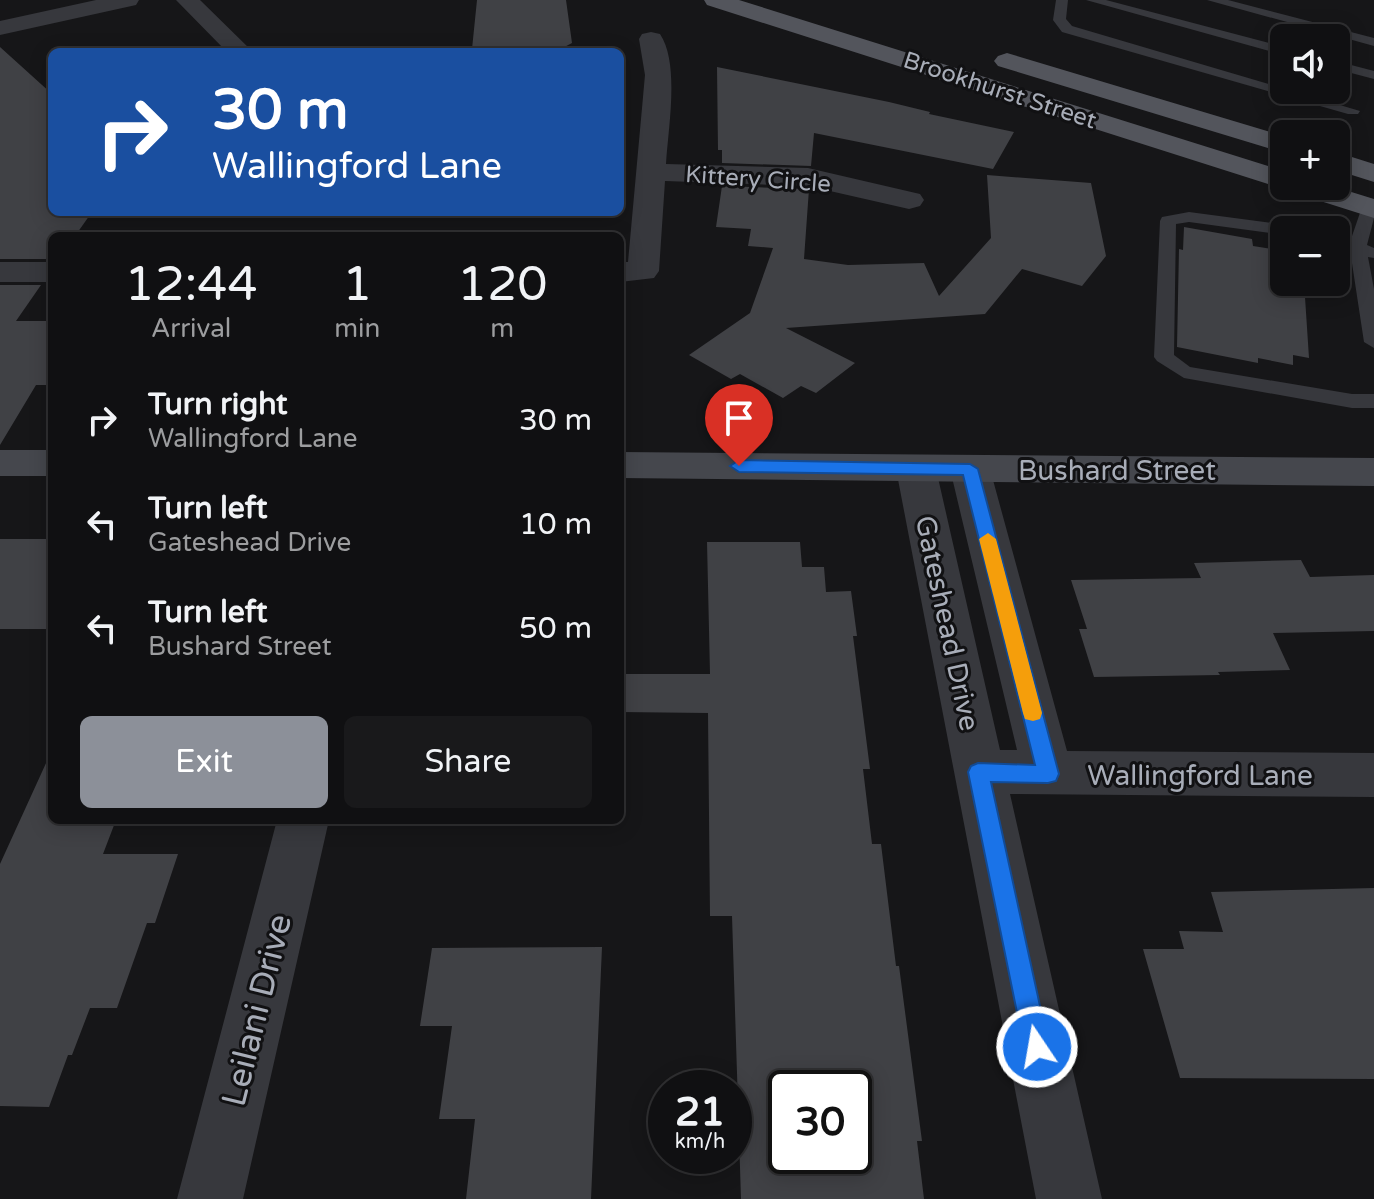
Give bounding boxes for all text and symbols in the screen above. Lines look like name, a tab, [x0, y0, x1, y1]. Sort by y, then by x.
map controls	[1270, 24, 1350, 296]
button: sound	[1270, 24, 1350, 104]
street label: Brookhurst Street	[900, 46, 1100, 135]
text: 30 m	[212, 77, 348, 144]
icon: right	[80, 80, 184, 184]
button: +	[1270, 120, 1350, 200]
text: Wallingford Lane	[212, 145, 502, 188]
street label: Kittery Circle	[684, 160, 832, 199]
button: −	[1270, 216, 1350, 296]
text: 12:44	[125, 256, 258, 314]
text: 1	[342, 256, 372, 314]
text: 120	[457, 256, 547, 314]
text: Arrival	[151, 313, 231, 344]
text: min	[334, 313, 380, 344]
text: m	[490, 313, 514, 344]
pin	[705, 384, 773, 466]
text: Turn right	[148, 386, 288, 423]
icon: arrive	[717, 396, 761, 440]
icon: right	[80, 398, 124, 442]
text: 30 m	[519, 402, 592, 439]
text: Wallingford Lane	[148, 423, 357, 454]
street label: Bushard Street	[1018, 454, 1216, 488]
text: Turn left	[148, 490, 267, 527]
icon: left	[80, 502, 124, 546]
text: 10 m	[519, 506, 592, 543]
street label: Gateshead Drive	[908, 513, 986, 734]
text: Gateshead Drive	[148, 527, 351, 558]
text: Turn left	[148, 594, 267, 631]
icon: left	[80, 606, 124, 650]
text: 50 m	[519, 610, 592, 647]
text: Bushard Street	[148, 631, 332, 662]
button: Exit	[80, 716, 328, 808]
button: Share	[344, 716, 592, 808]
street label: Wallingford Lane	[1087, 759, 1313, 793]
street label: Leilani Drive	[214, 910, 301, 1111]
position arrow	[995, 1005, 1079, 1089]
speed limit sign: 30	[768, 1070, 872, 1174]
text: 21	[675, 1088, 725, 1136]
text: km/h	[675, 1130, 725, 1154]

